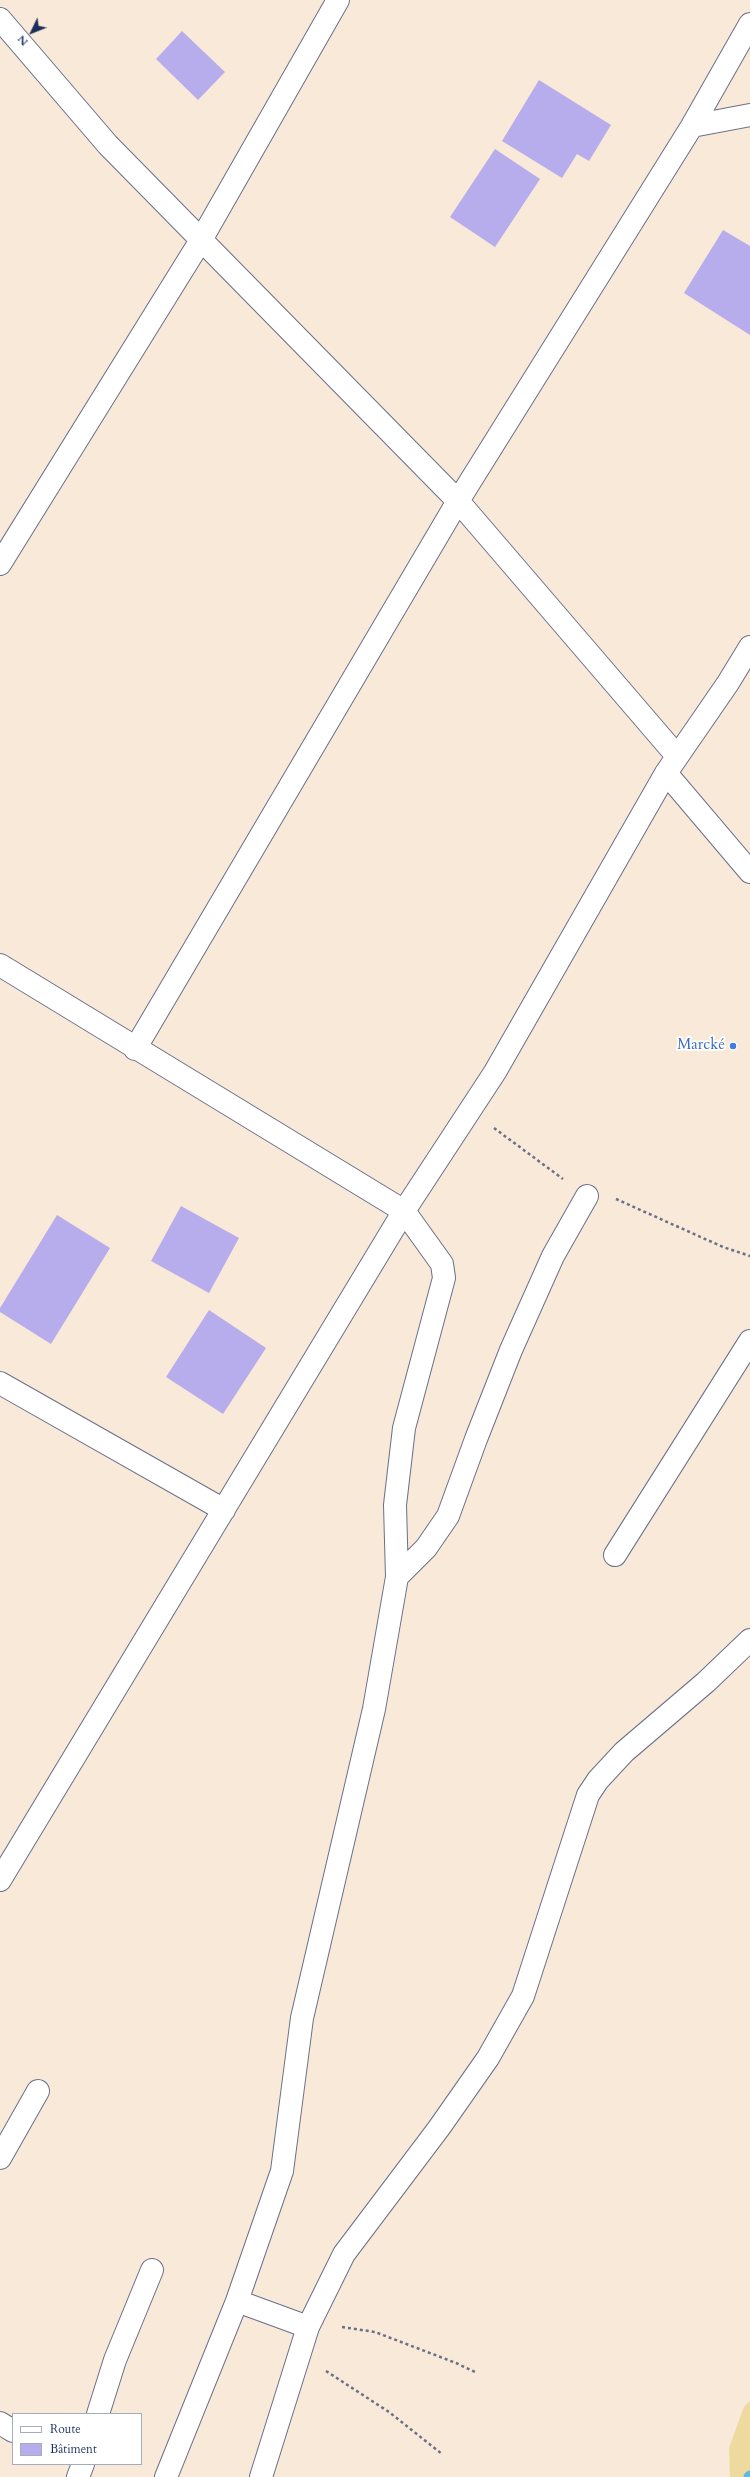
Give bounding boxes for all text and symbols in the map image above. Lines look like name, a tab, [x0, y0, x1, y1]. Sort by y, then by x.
north arrow	[12, 12, 52, 52]
text: N	[14, 32, 32, 49]
place label: Marcké	[677, 1037, 725, 1055]
marker: Marcké	[728, 1041, 738, 1051]
legend	[12, 2413, 142, 2465]
text: Route	[50, 2421, 81, 2437]
text: Bâtiment	[50, 2441, 97, 2457]

